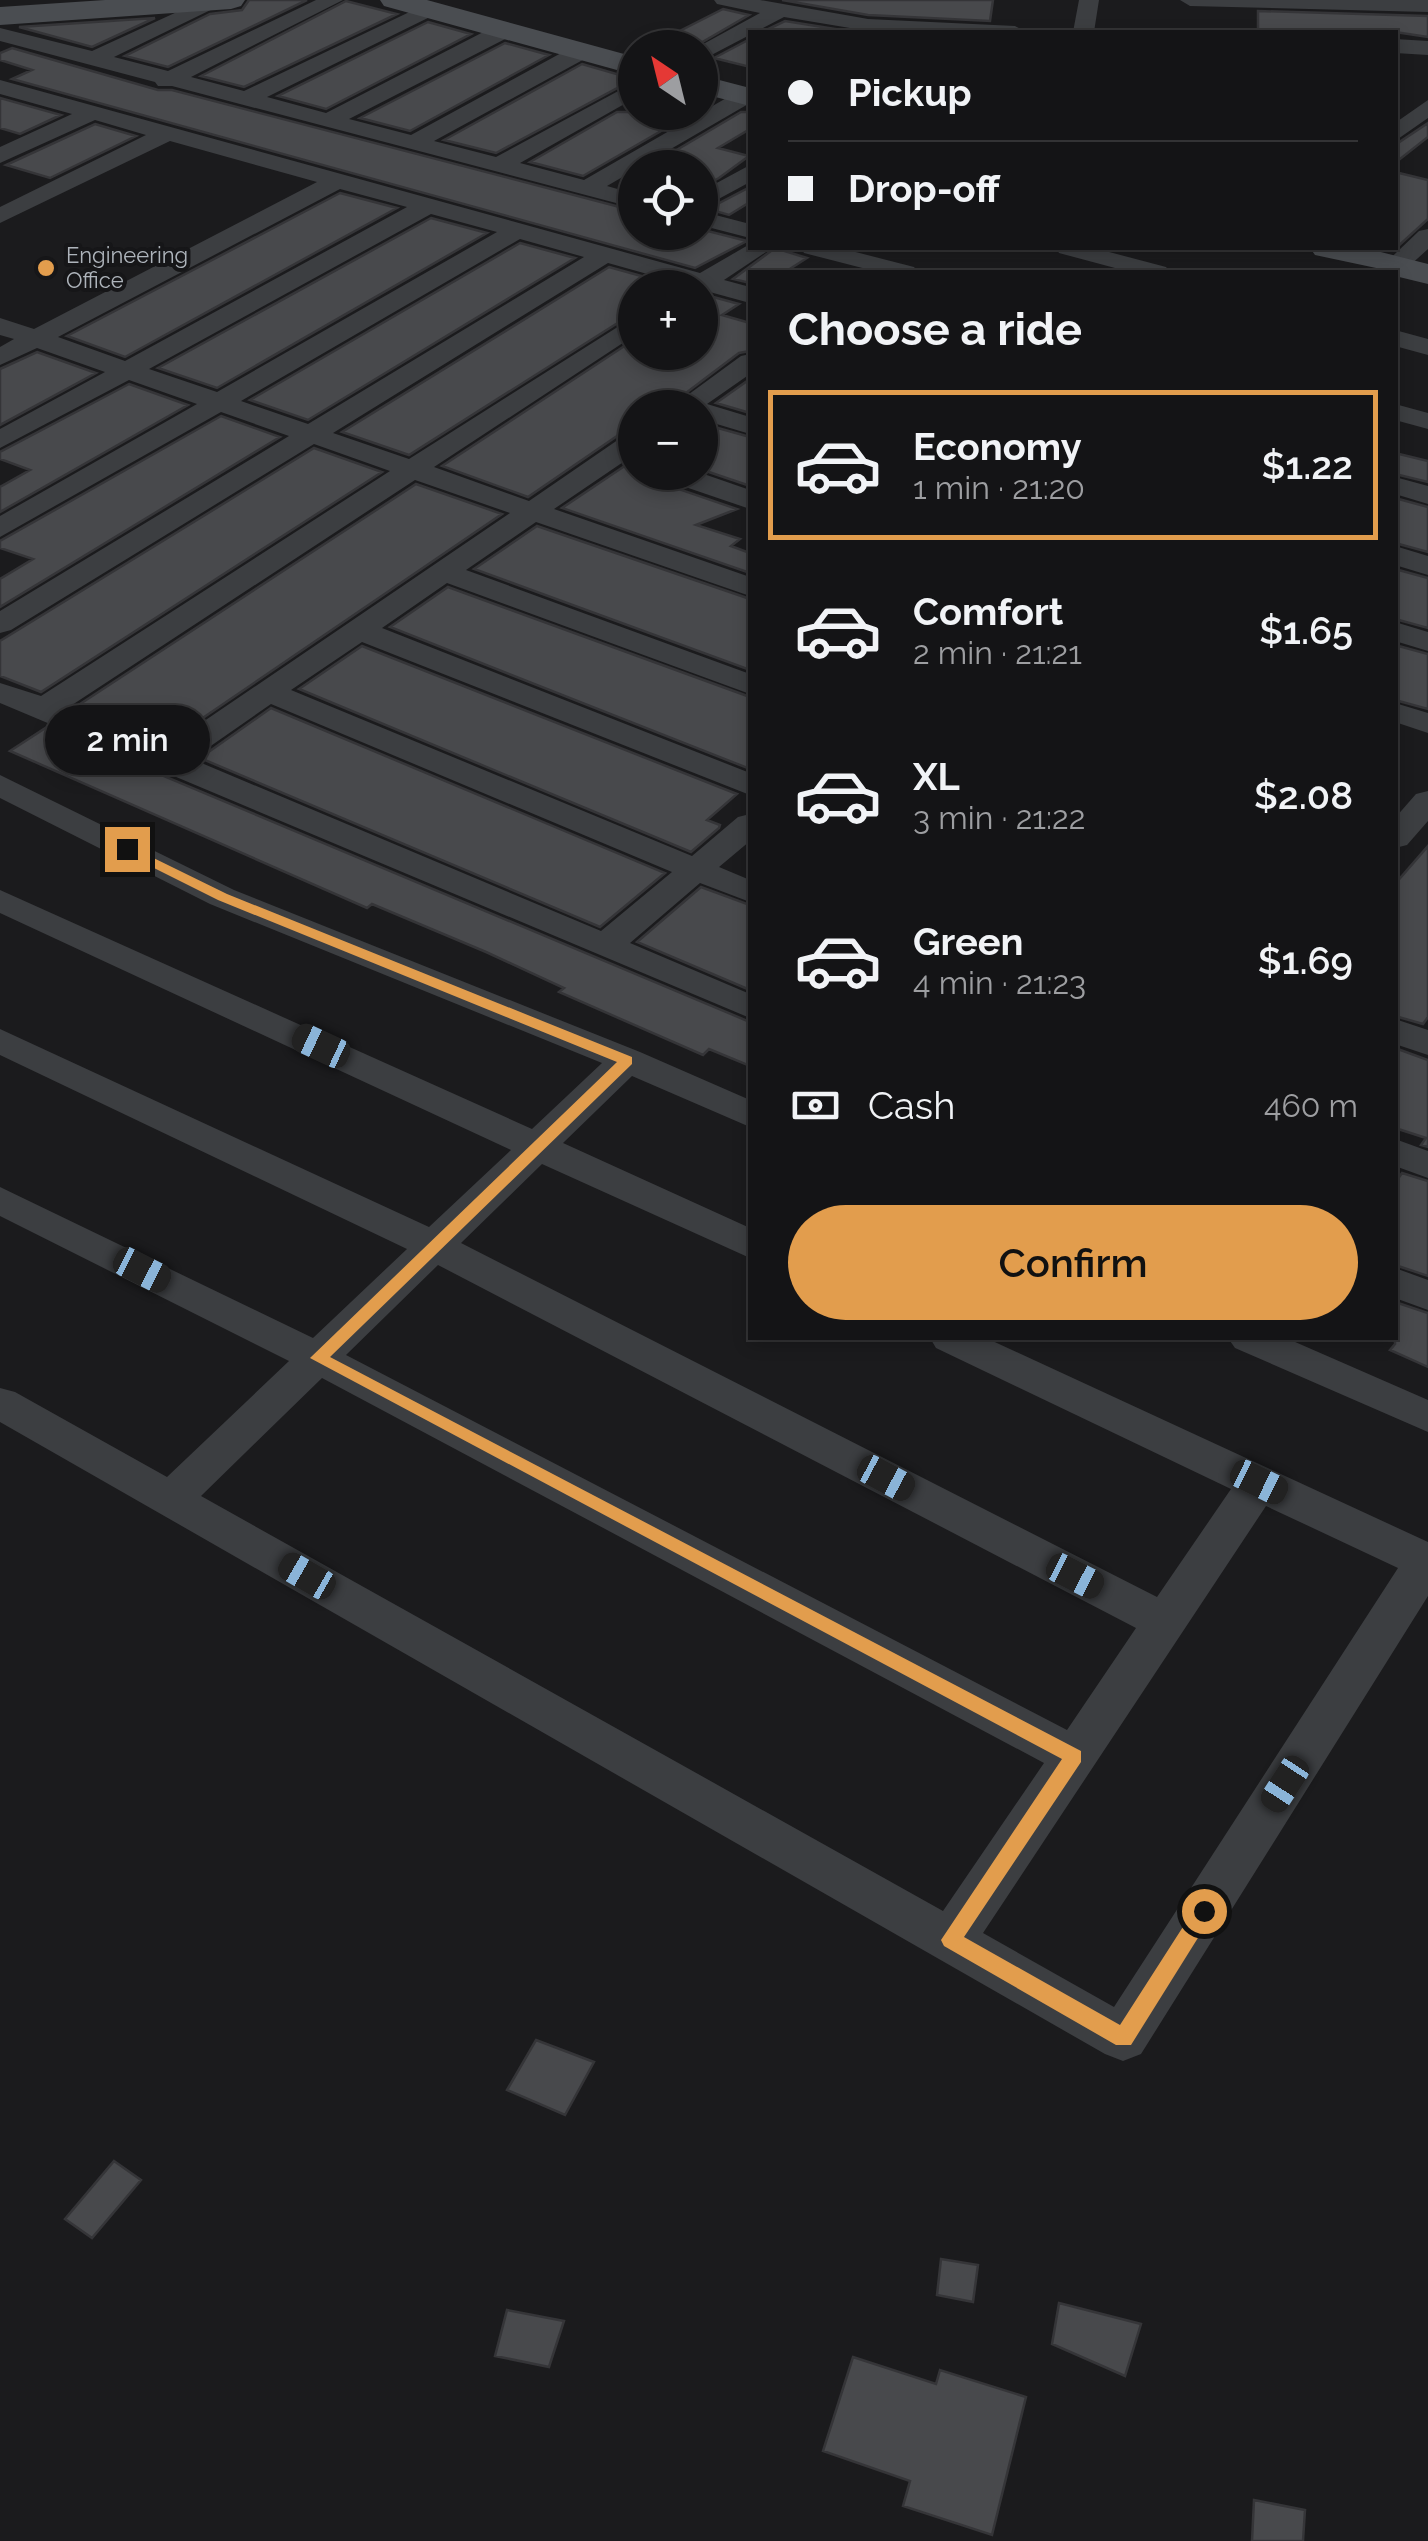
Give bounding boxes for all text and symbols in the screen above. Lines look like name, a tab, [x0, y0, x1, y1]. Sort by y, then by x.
north arrow	[618, 30, 718, 130]
map controls	[618, 30, 718, 490]
text: Pickup	[848, 70, 972, 115]
button: locate	[618, 150, 718, 250]
text: Drop-off	[848, 166, 1000, 211]
place label: Engineering Office	[66, 242, 188, 293]
marker: Engineering Office	[35, 257, 57, 279]
button: +	[618, 270, 718, 370]
text: Choose a ride	[788, 303, 1082, 356]
button: −	[618, 390, 718, 490]
icon: car	[793, 420, 883, 510]
text: Economy	[913, 424, 1082, 469]
text: $1.22	[1261, 443, 1353, 488]
text: 1 min · 21:20	[913, 469, 1085, 506]
icon: car	[793, 585, 883, 675]
text: Comfort	[913, 589, 1063, 634]
text: $1.65	[1259, 608, 1353, 653]
text: 2 min · 21:21	[913, 634, 1082, 671]
callout: 2 min	[44, 704, 210, 774]
text: 2 min	[87, 721, 168, 758]
icon: car	[793, 750, 883, 840]
text: XL	[913, 754, 960, 799]
text: $2.08	[1254, 773, 1353, 818]
text: 3 min · 21:22	[913, 799, 1085, 836]
route end	[105, 827, 150, 872]
icon: car	[793, 915, 883, 1005]
text: Green	[913, 919, 1023, 964]
text: $1.69	[1258, 938, 1353, 983]
text: 4 min · 21:23	[913, 964, 1086, 1001]
car	[287, 1020, 355, 1072]
icon: cash	[788, 1078, 843, 1133]
text: Cash	[868, 1083, 955, 1128]
text: 460 m	[1264, 1087, 1358, 1124]
button: Confirm	[788, 1205, 1358, 1320]
car	[108, 1243, 176, 1297]
car	[852, 1451, 920, 1505]
car	[1225, 1455, 1293, 1509]
car	[274, 1548, 340, 1604]
car	[1041, 1549, 1109, 1603]
car	[1256, 1751, 1314, 1817]
route start	[1182, 1889, 1227, 1934]

